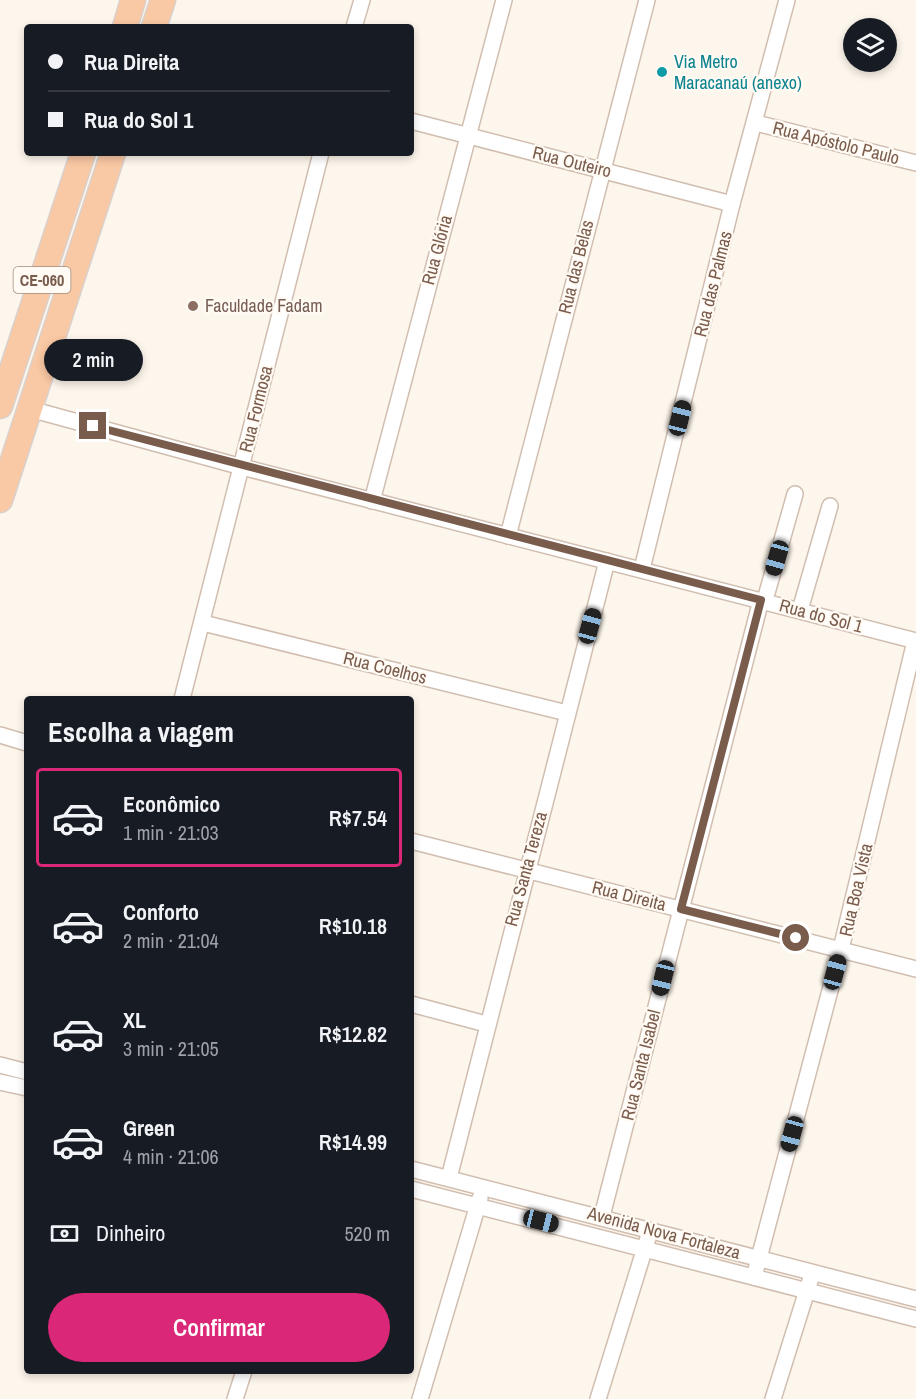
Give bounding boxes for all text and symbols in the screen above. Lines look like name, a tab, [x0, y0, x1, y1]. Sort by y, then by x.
map controls	[843, 18, 897, 72]
button: layers	[843, 18, 897, 72]
text: Rua Direita	[84, 47, 179, 77]
place label: Via Metro Maracanaú (anexo)	[674, 49, 802, 95]
marker: Via Metro Maracanaú (anexo)	[655, 65, 669, 79]
text: Rua do Sol 1	[84, 105, 193, 135]
street label: Rua Apóstolo Paulo	[770, 115, 902, 170]
street label: Rua Outeiro	[530, 140, 614, 183]
street label: Rua Glória	[415, 212, 458, 288]
street label: Rua das Belas	[552, 217, 599, 316]
street label: Rua das Palmas	[687, 228, 738, 339]
road number: CE-060	[14, 267, 70, 293]
place label: Faculdade Fadam	[205, 293, 323, 318]
marker: Faculdade Fadam	[186, 299, 200, 313]
callout: 2 min	[44, 339, 142, 381]
text: 2 min	[72, 346, 115, 373]
street label: Rua Formosa	[233, 363, 278, 455]
car	[667, 398, 693, 438]
route end	[79, 412, 106, 439]
car	[763, 538, 791, 578]
street label: Rua do Sol 1	[777, 592, 866, 639]
car	[577, 606, 603, 646]
street label: Rua Coelhos	[341, 645, 430, 690]
text: Escolha a viagem	[48, 714, 234, 750]
text: Econômico	[123, 789, 220, 819]
icon: car	[51, 791, 105, 845]
text: R$7.54	[329, 803, 387, 833]
street label: Rua Santa Tereza	[498, 809, 553, 929]
text: 1 min · 21:03	[123, 819, 219, 846]
street label: Rua Boa Vista	[833, 841, 878, 939]
street label: Rua Direita	[589, 874, 669, 917]
text: Conforto	[123, 897, 199, 927]
icon: car	[51, 899, 105, 953]
text: R$10.18	[319, 911, 387, 941]
route start	[782, 924, 809, 951]
text: 2 min · 21:04	[123, 927, 219, 954]
car	[822, 952, 848, 992]
car	[650, 958, 676, 998]
text: XL	[123, 1005, 146, 1035]
icon: car	[51, 1007, 105, 1061]
street label: Rua Santa Isabel	[615, 1007, 666, 1123]
text: R$12.82	[319, 1019, 387, 1049]
text: 3 min · 21:05	[123, 1035, 219, 1062]
text: Green	[123, 1113, 175, 1143]
car	[779, 1114, 805, 1154]
icon: car	[51, 1115, 105, 1169]
text: R$14.99	[319, 1127, 387, 1157]
text: 4 min · 21:06	[123, 1143, 219, 1170]
street label: Avenida Nova Fortaleza	[584, 1200, 743, 1265]
car	[521, 1208, 561, 1234]
icon: cash	[48, 1217, 81, 1250]
text: Dinheiro	[96, 1218, 165, 1248]
text: 520 m	[344, 1220, 390, 1247]
button: Confirmar	[48, 1293, 390, 1362]

